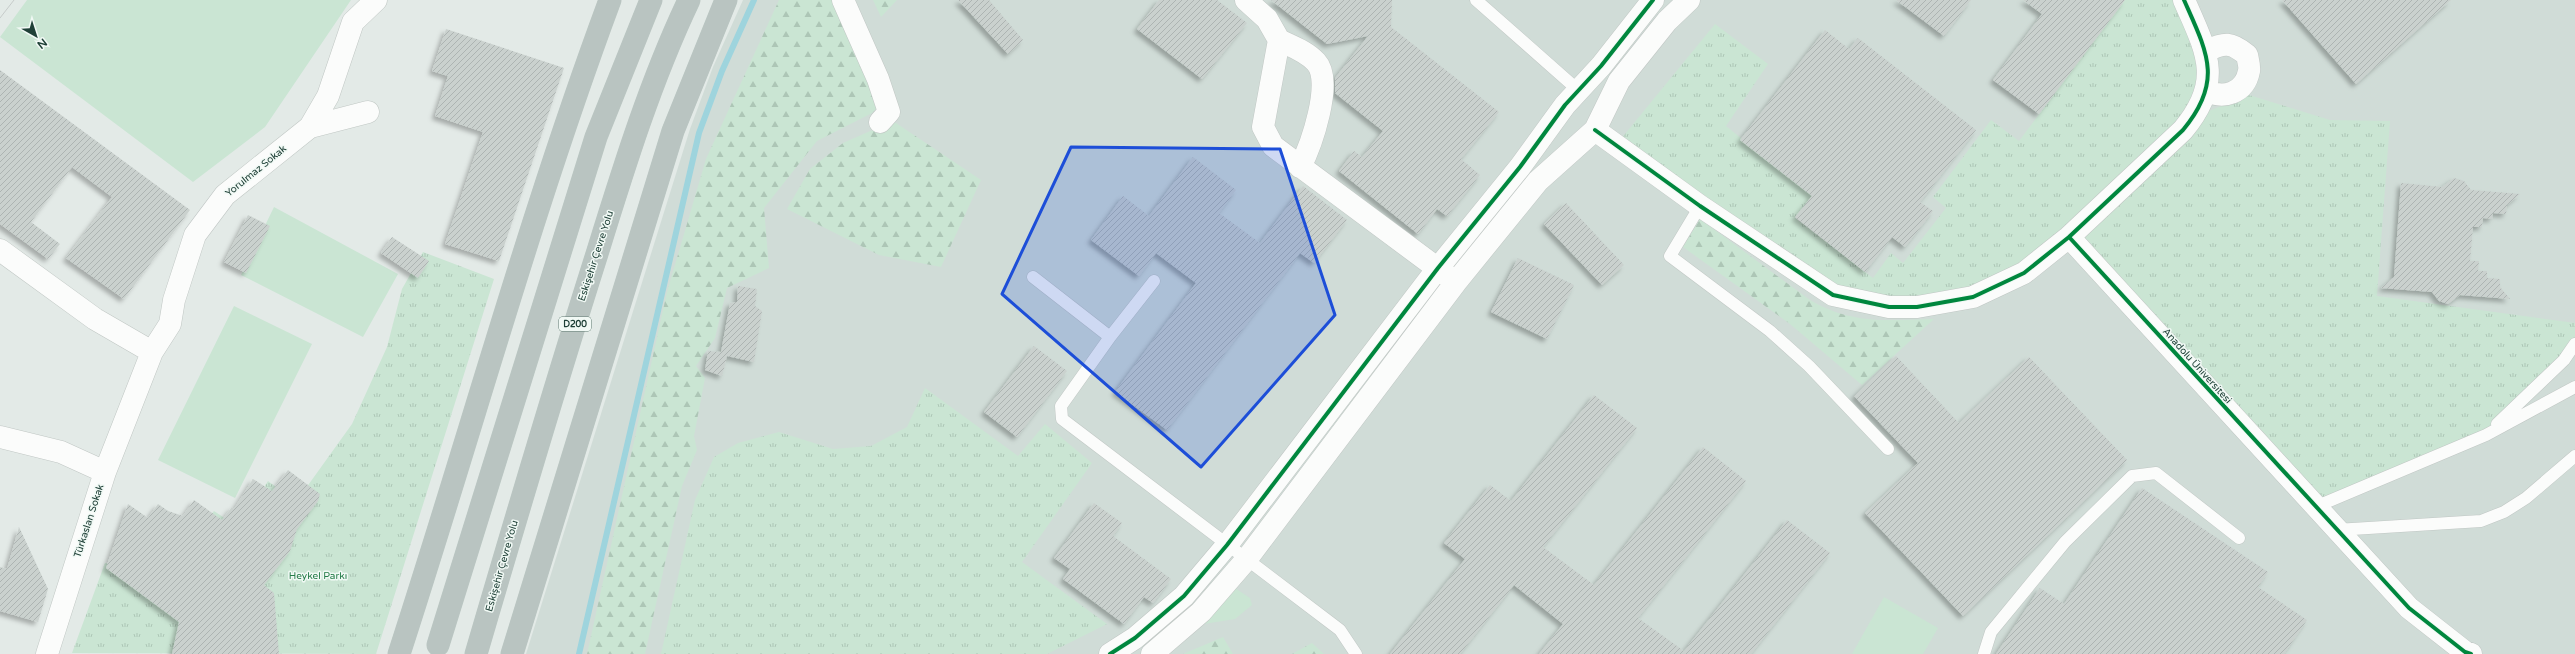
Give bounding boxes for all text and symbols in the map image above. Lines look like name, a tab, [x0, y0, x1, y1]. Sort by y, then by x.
north arrow	[16, 16, 56, 56]
text: N	[34, 36, 50, 51]
street label: Yorulmaz Sokak	[223, 142, 289, 199]
street label: Eskişehir Çevre Yolu	[576, 209, 616, 303]
road number: D200	[559, 317, 591, 331]
street label: Anadolu Üniversitesi	[2160, 326, 2234, 406]
street label: Türkaslan Sokak	[71, 482, 107, 559]
street label: Eskişehir Çevre Yolu	[483, 519, 521, 613]
park label: Heykel Parkı	[289, 570, 347, 582]

